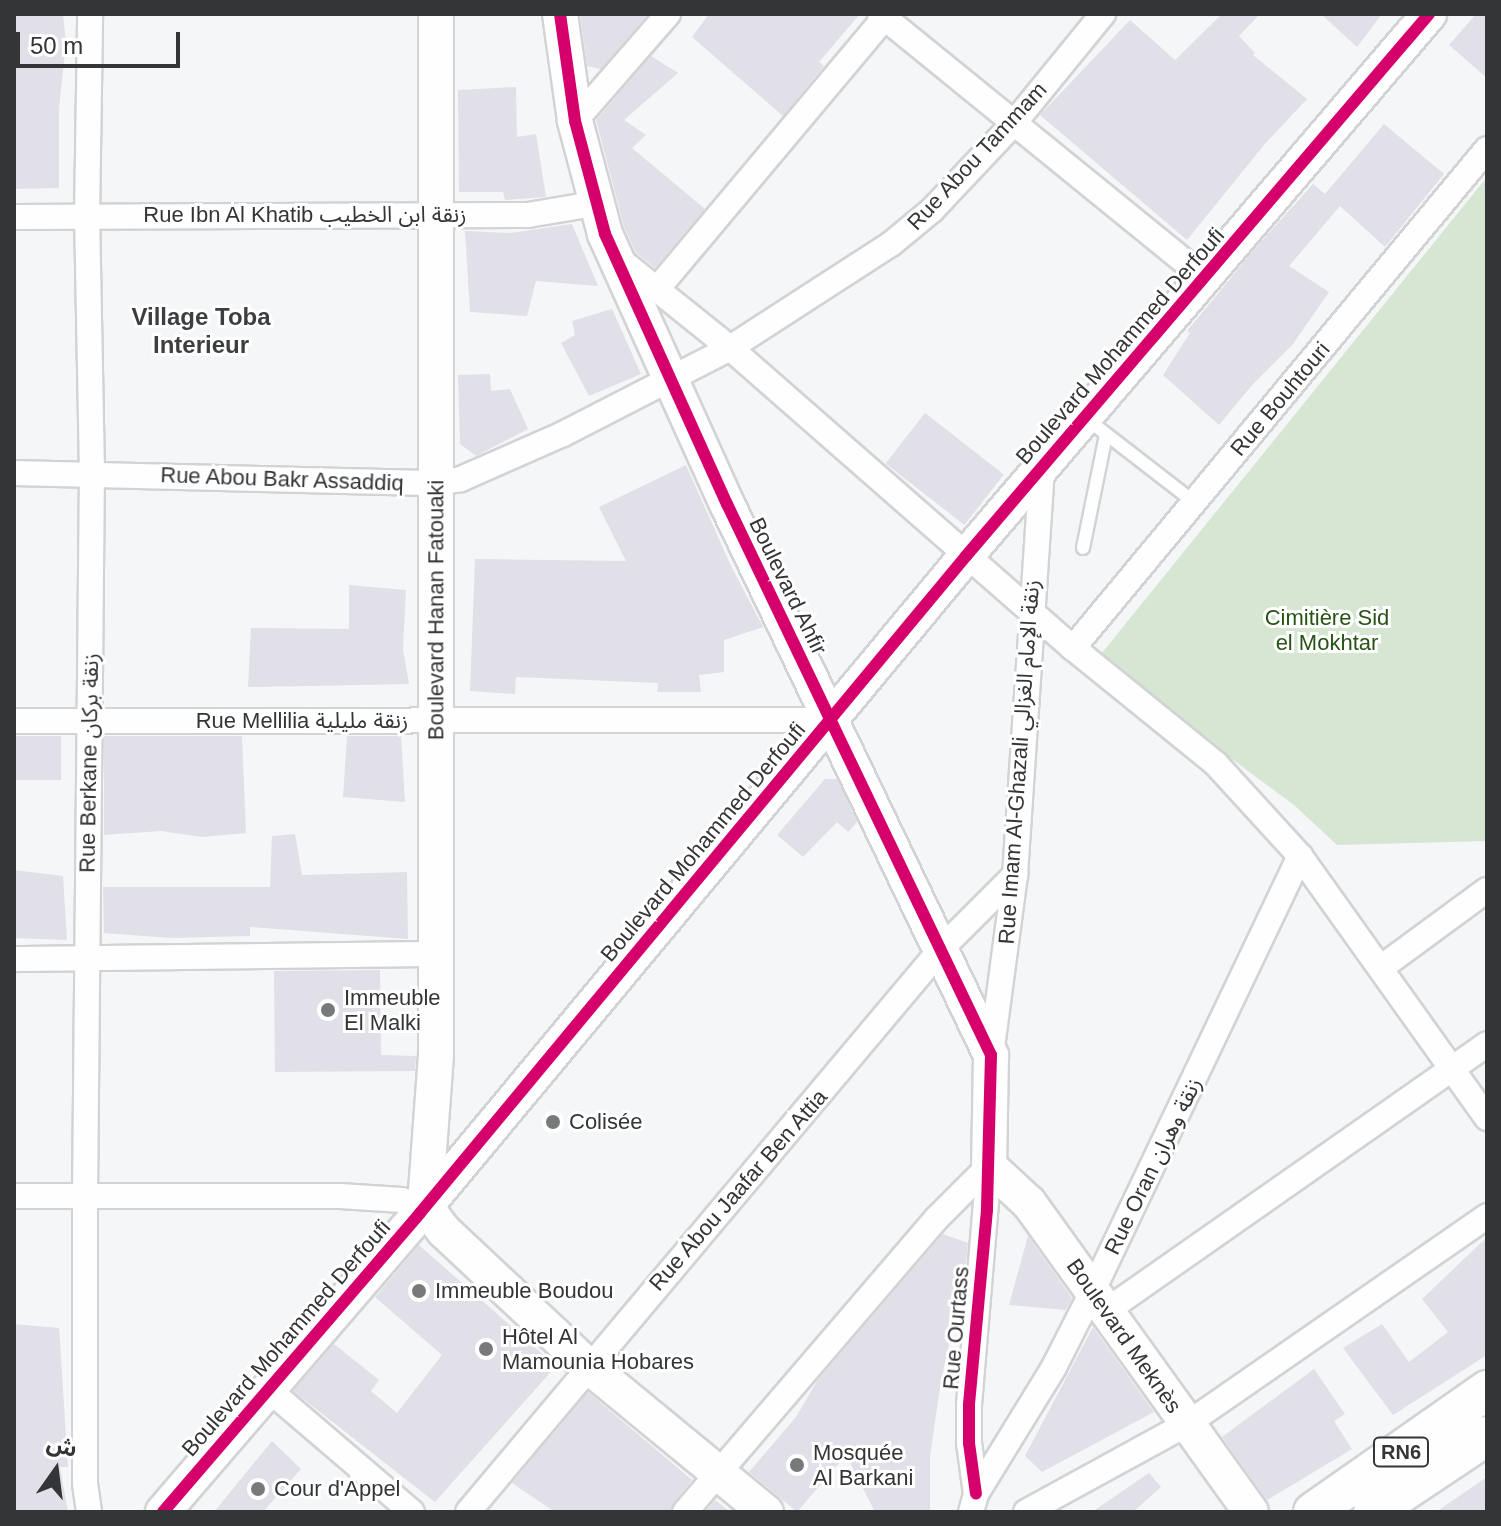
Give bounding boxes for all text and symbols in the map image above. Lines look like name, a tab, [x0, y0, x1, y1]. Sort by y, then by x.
scale bar	[20, 16, 184, 66]
text: 50 m	[30, 32, 83, 59]
street label: Rue Abou Tammam	[901, 76, 1053, 236]
street label: Rue Ibn Al Khatib زنقة ابن الخطيب	[143, 202, 467, 228]
street label: Boulevard Mohammed Derfoufi	[1010, 222, 1230, 470]
district label: Village Toba Interieur	[131, 303, 271, 359]
street label: Rue Bouhtouri	[1225, 337, 1335, 461]
street label: Rue Abou Bakr Assaddiq	[159, 462, 405, 496]
street label: Boulevard Hanan Fatouaki	[423, 480, 449, 740]
street label: Boulevard Ahfir	[743, 513, 833, 659]
street label: Rue Imam Al-Ghazali زنقة الإمام الغزالي	[993, 578, 1045, 946]
park label: Cimitière Sid el Mokhtar	[1265, 604, 1389, 656]
street label: Rue Berkane زنقة بركان	[74, 653, 104, 873]
street label: Rue Mellilia زنقة مليلية	[196, 708, 408, 734]
street label: Boulevard Mohammed Derfoufi	[595, 717, 811, 967]
place label: Immeuble El Malki	[344, 984, 441, 1036]
marker: Immeuble El Malki	[319, 1001, 337, 1019]
street label: Rue Oran زنقة وهران	[1099, 1073, 1207, 1259]
street label: Rue Abou Jaafar Ben Attia	[643, 1083, 833, 1297]
place label: Colisée	[569, 1109, 642, 1135]
marker: Colisée	[544, 1113, 562, 1131]
street label: Boulevard Mohammed Derfoufi	[176, 1214, 396, 1462]
street label: Boulevard Meknès	[1061, 1254, 1187, 1418]
street label: Rue Ourtass	[937, 1265, 975, 1391]
place label: Immeuble Boudou	[435, 1278, 614, 1304]
marker: Immeuble Boudou	[410, 1282, 428, 1300]
place label: Hôtel Al Mamounia Hobares	[502, 1323, 694, 1374]
marker: Hôtel Al Mamounia Hobares	[477, 1340, 495, 1358]
north arrow	[16, 1430, 96, 1510]
text: ش	[44, 1430, 80, 1462]
road number: RN6	[1371, 1436, 1431, 1468]
place label: Mosquée Al Barkani	[813, 1439, 913, 1490]
marker: Mosquée Al Barkani	[788, 1456, 806, 1474]
place label: Cour d'Appel	[274, 1476, 400, 1502]
marker: Cour d'Appel	[249, 1480, 267, 1498]

